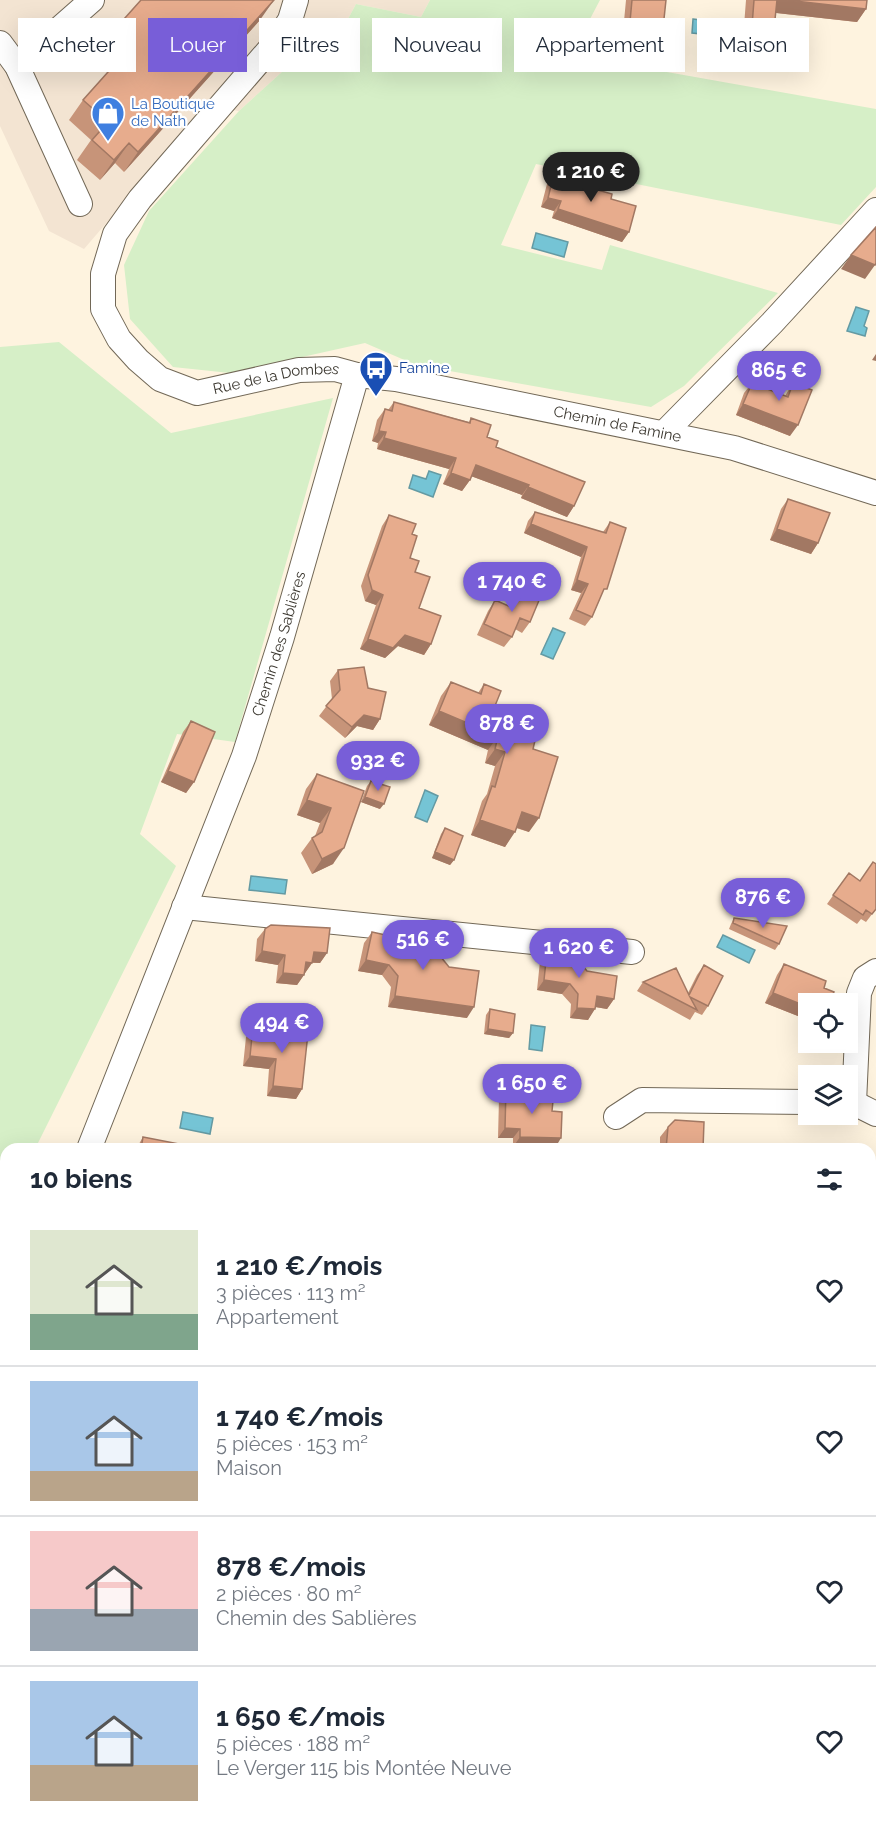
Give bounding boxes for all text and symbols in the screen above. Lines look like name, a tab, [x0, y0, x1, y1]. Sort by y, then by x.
chip: Acheter	[18, 18, 136, 72]
chip: Louer	[148, 18, 247, 72]
chip: Filtres	[259, 18, 360, 72]
chip: Nouveau	[372, 18, 502, 72]
chip: Appartement	[514, 18, 685, 72]
chip: Maison	[697, 18, 809, 72]
shop icon: La Boutique de Nath	[90, 95, 126, 142]
place label: La Boutique de Nath	[131, 95, 215, 130]
pin: 1 210 €	[536, 152, 646, 203]
text: 1 210 €	[557, 159, 625, 183]
bus stop icon: Famine	[358, 350, 394, 397]
pin: 865 €	[737, 351, 821, 402]
text: 865 €	[751, 358, 807, 382]
street label: Rue de la Dombes	[211, 359, 341, 398]
place label: Famine	[399, 359, 450, 377]
street label: Chemin de Famine	[552, 402, 683, 446]
pin: 1 740 €	[457, 562, 567, 613]
street label: Chemin des Sablières	[248, 569, 309, 718]
text: 1 740 €	[477, 569, 547, 593]
pin: 878 €	[465, 704, 549, 755]
text: 878 €	[479, 711, 535, 735]
pin: 932 €	[336, 741, 420, 792]
text: 932 €	[351, 748, 405, 772]
pin: 876 €	[721, 878, 805, 929]
text: 876 €	[735, 885, 791, 909]
pin: 516 €	[381, 920, 465, 971]
text: 516 €	[396, 927, 450, 951]
pin: 1 620 €	[524, 928, 634, 979]
text: 1 620 €	[543, 935, 615, 959]
map controls	[798, 993, 858, 1125]
button: locate	[798, 993, 858, 1053]
pin: 494 €	[240, 1003, 324, 1054]
text: 494 €	[254, 1010, 310, 1034]
pin: 1 650 €	[477, 1064, 587, 1115]
button: layers	[798, 1065, 858, 1125]
text: 1 650 €	[497, 1071, 567, 1095]
icon: filters	[813, 1163, 846, 1196]
text: 10 biens	[30, 1164, 132, 1194]
text: 1 210 €/mois	[216, 1251, 382, 1281]
icon: home	[78, 1254, 150, 1326]
icon: heart	[813, 1274, 846, 1307]
text: 3 pièces · 113 m²	[216, 1281, 366, 1305]
text: Appartement	[216, 1305, 339, 1329]
text: 1 740 €/mois	[216, 1402, 383, 1432]
icon: home	[78, 1405, 150, 1477]
icon: heart	[813, 1425, 846, 1458]
text: 5 pièces · 153 m²	[216, 1432, 368, 1456]
text: Maison	[216, 1456, 282, 1480]
text: 878 €/mois	[216, 1552, 366, 1582]
icon: home	[78, 1555, 150, 1627]
icon: heart	[813, 1575, 846, 1608]
text: 2 pièces · 80 m²	[216, 1582, 362, 1606]
text: Chemin des Sablières	[216, 1606, 417, 1630]
text: 1 650 €/mois	[216, 1702, 385, 1732]
icon: home	[78, 1705, 150, 1777]
icon: heart	[813, 1725, 846, 1758]
text: 5 pièces · 188 m²	[216, 1732, 370, 1756]
text: Le Verger 115 bis Montée Neuve	[216, 1756, 512, 1780]

